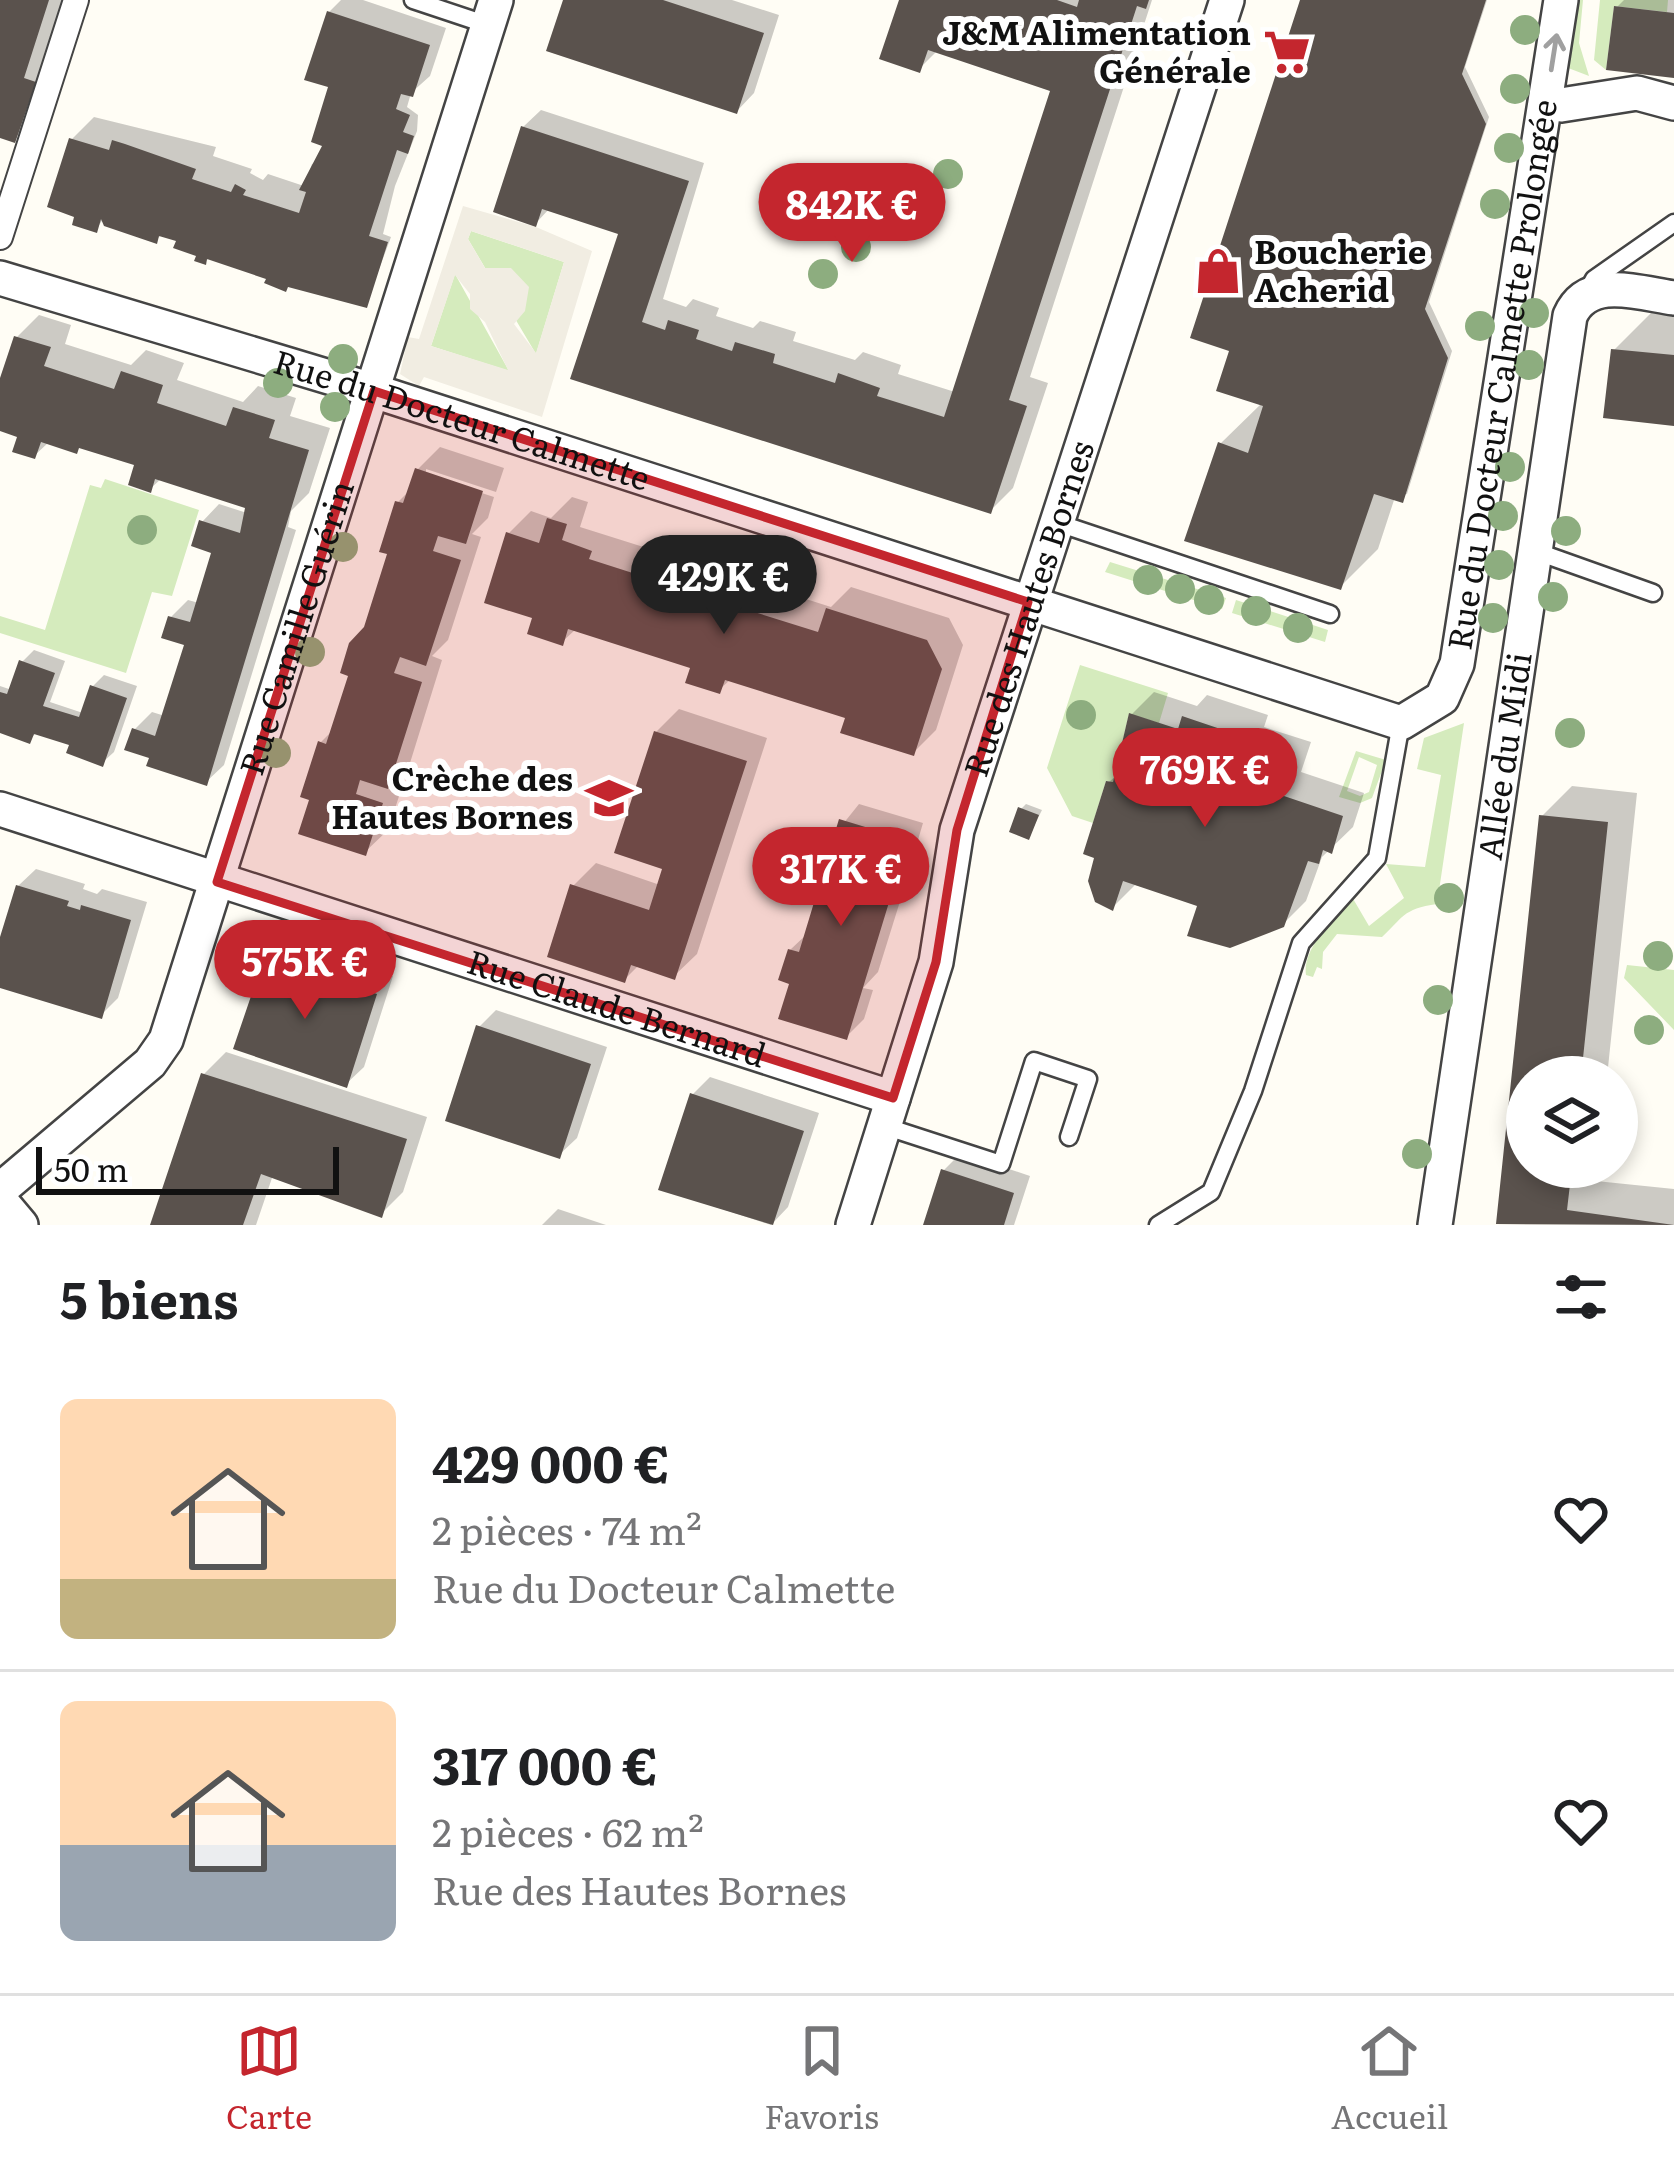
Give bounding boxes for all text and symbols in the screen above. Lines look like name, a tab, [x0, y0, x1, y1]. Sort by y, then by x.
place label: J&M Alimentation Générale	[942, 6, 1251, 93]
supermarket icon: J&M Alimentation Générale	[1262, 27, 1312, 77]
one-way arrow	[1543, 33, 1566, 72]
street label: Rue du Docteur Calmette Prolongée	[1433, 96, 1567, 653]
pin: 842K €	[754, 163, 950, 265]
text: 842K €	[786, 173, 918, 231]
place label: Boucherie Acherid	[1254, 225, 1426, 312]
shop icon: Boucherie Acherid	[1193, 246, 1243, 296]
street label: Rue du Docteur Calmette	[268, 335, 657, 501]
street label: Rue des Hautes Bornes	[949, 434, 1104, 782]
street label: Rue Camille Guérin	[225, 473, 364, 781]
pin: 429K €	[626, 535, 822, 637]
text: 429K €	[658, 545, 790, 603]
street label: Allée du Midi	[1463, 649, 1542, 863]
pin: 769K €	[1107, 728, 1303, 830]
text: 769K €	[1139, 738, 1271, 796]
place label: Crèche des Hautes Bornes	[331, 752, 573, 839]
school or university icon: Crèche des Hautes Bornes	[584, 773, 634, 823]
pin: 317K €	[743, 827, 939, 929]
text: 317K €	[779, 837, 903, 895]
pin: 575K €	[207, 920, 403, 1022]
text: 575K €	[241, 930, 369, 988]
street label: Rue Claude Bernard	[462, 935, 773, 1077]
map controls	[1506, 1056, 1638, 1188]
button: layers	[1506, 1056, 1638, 1188]
scale bar	[36, 1141, 339, 1194]
text: 50 m	[54, 1143, 128, 1192]
text: 5 biens	[60, 1259, 238, 1335]
icon: filters	[1548, 1264, 1614, 1330]
text: 429 000 €	[432, 1423, 670, 1499]
icon: home	[156, 1447, 300, 1591]
icon: heart	[1548, 1486, 1614, 1552]
text: 2 pièces · 74 m²	[432, 1499, 702, 1557]
text: Rue du Docteur Calmette	[432, 1557, 895, 1615]
text: 317 000 €	[432, 1725, 658, 1801]
icon: home	[156, 1749, 300, 1893]
icon: heart	[1548, 1788, 1614, 1854]
text: 2 pièces · 62 m²	[432, 1801, 704, 1859]
text: Rue des Hautes Bornes	[432, 1859, 846, 1917]
tab: Carte	[226, 2018, 312, 2139]
tab: Favoris	[764, 2018, 879, 2139]
tab: Accueil	[1331, 2018, 1448, 2139]

